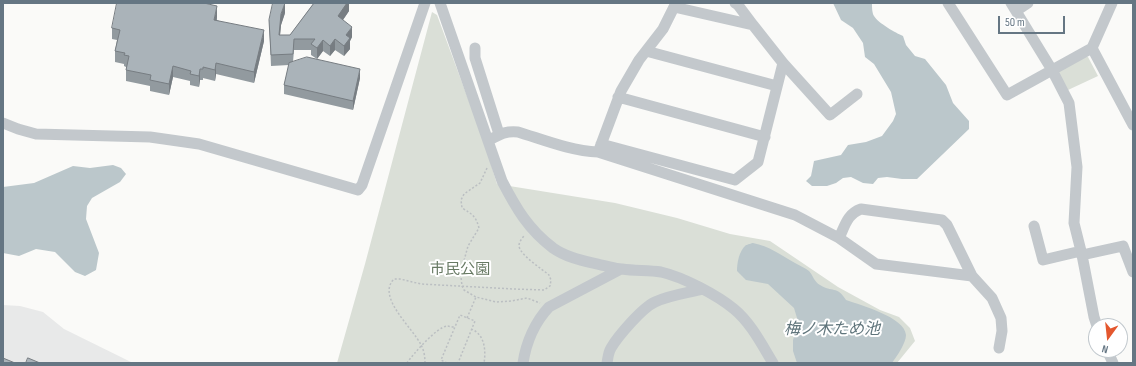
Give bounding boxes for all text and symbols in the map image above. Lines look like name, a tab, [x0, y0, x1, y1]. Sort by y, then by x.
scale bar	[1000, 8, 1067, 34]
text: 50 m	[1005, 15, 1025, 30]
park label: 市民公園	[430, 261, 490, 279]
north arrow	[1088, 318, 1128, 358]
water label: 梅ノ木ため池	[784, 320, 880, 340]
text: N	[1101, 342, 1110, 356]

